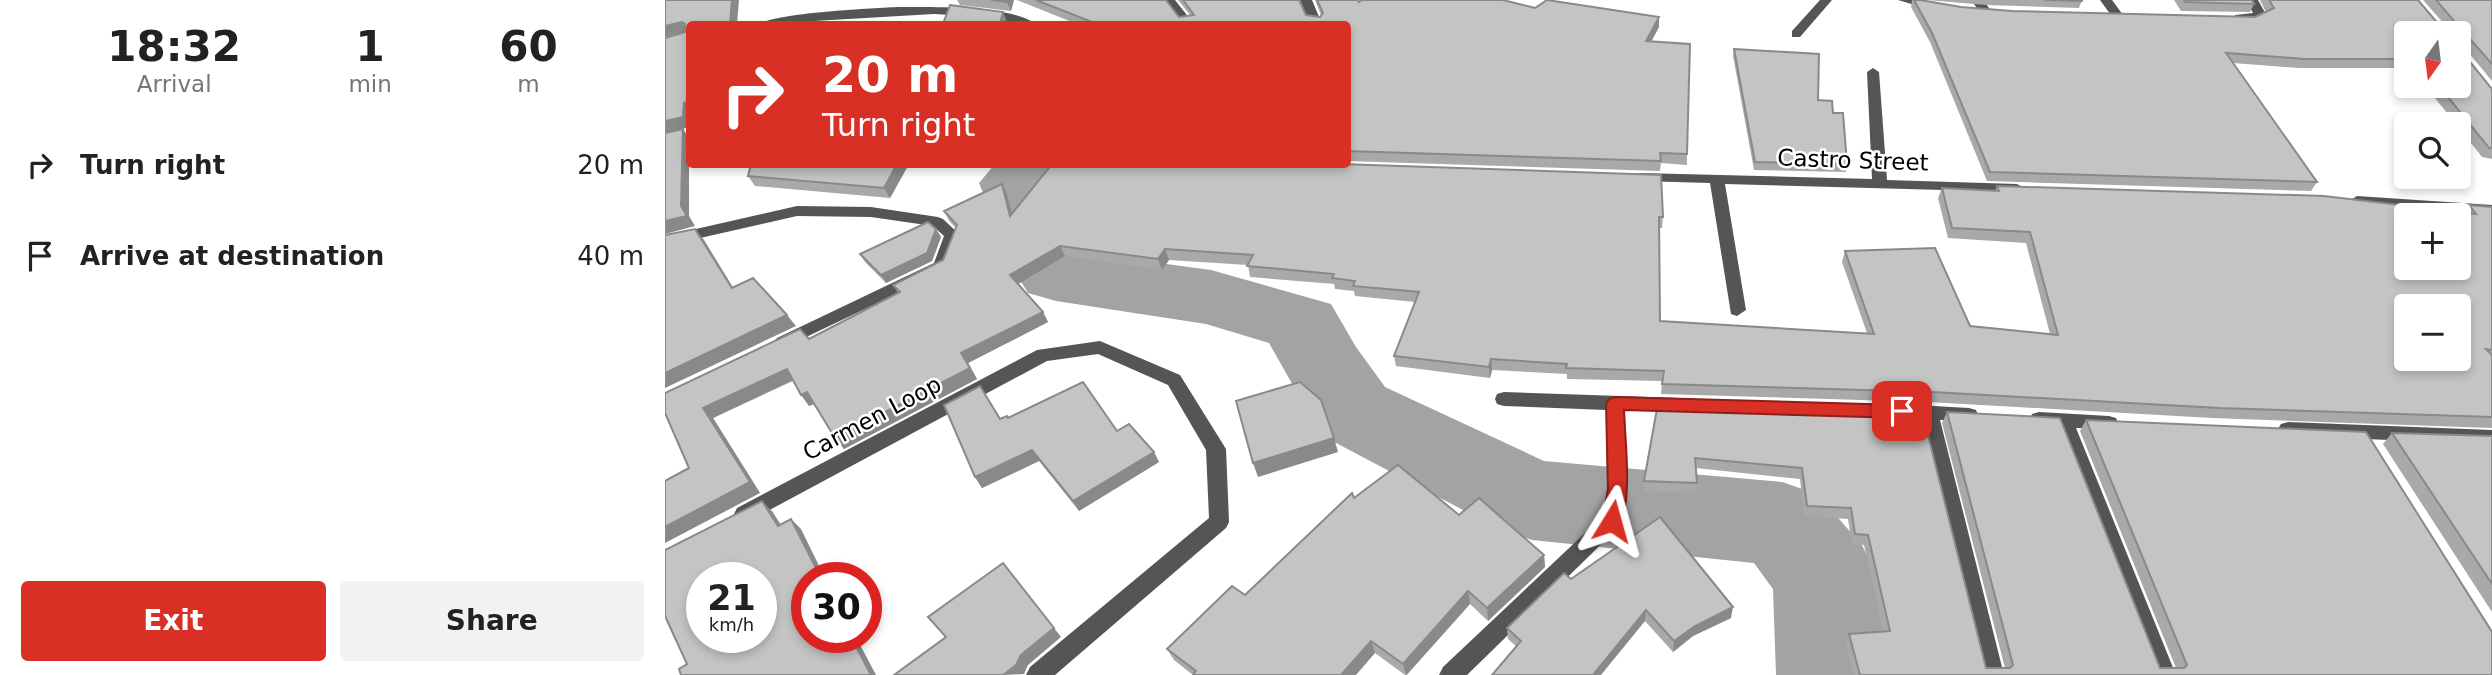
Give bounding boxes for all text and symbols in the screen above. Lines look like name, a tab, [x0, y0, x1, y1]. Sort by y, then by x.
north arrow	[2394, 21, 2471, 98]
map controls	[2394, 21, 2471, 371]
text: 18:32	[107, 22, 241, 71]
text: 1	[355, 22, 385, 71]
text: 60	[499, 22, 558, 71]
text: 20 m	[822, 47, 958, 104]
icon: right	[707, 49, 798, 140]
text: Arrival	[137, 71, 212, 97]
text: min	[348, 71, 392, 97]
text: m	[517, 71, 540, 97]
text: Turn right	[822, 106, 975, 144]
button: search	[2394, 112, 2471, 189]
street label: Castro Street	[1777, 144, 1929, 176]
icon: right	[21, 146, 59, 184]
text: Turn right	[80, 150, 225, 180]
text: 20 m	[577, 150, 644, 180]
button: +	[2394, 203, 2471, 280]
icon: arrive	[21, 237, 59, 275]
text: Arrive at destination	[80, 241, 384, 271]
text: 40 m	[577, 241, 644, 271]
button: −	[2394, 294, 2471, 371]
street label: Carmen Loop	[798, 371, 946, 465]
pin	[1872, 381, 1932, 441]
icon: arrive	[1883, 392, 1921, 430]
position arrow	[1575, 484, 1649, 558]
speed limit sign: 30	[791, 562, 882, 653]
text: 21	[707, 578, 756, 618]
button: Exit	[21, 581, 326, 661]
button: Share	[340, 581, 644, 661]
text: km/h	[709, 614, 754, 635]

